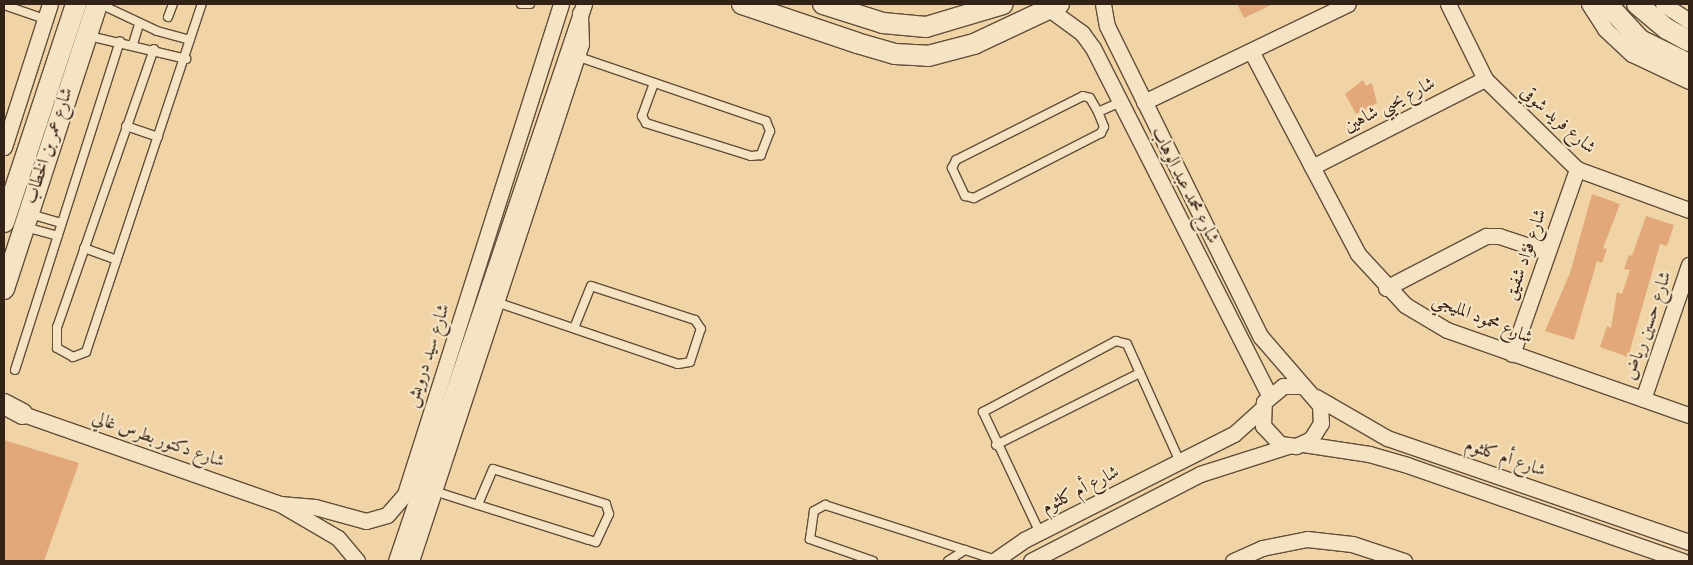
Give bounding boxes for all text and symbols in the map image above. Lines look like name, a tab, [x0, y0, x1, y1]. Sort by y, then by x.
street label: شارع يحيي شاهين	[1341, 74, 1439, 138]
street label: شارع فريد شوقي	[1515, 82, 1599, 160]
street label: شارع عمر بن الخطاب	[21, 85, 79, 207]
street label: شارع محمد عبد الوهاب	[1145, 124, 1223, 248]
street label: شارع فؤاد شفيق	[1501, 207, 1553, 303]
street label: شارع حسين رياض	[1620, 269, 1678, 383]
street label: شارع محمود المليجي	[1429, 290, 1535, 350]
street label: شارع سيد درويش	[402, 302, 456, 410]
street label: شارع دكتور بطرس غالي	[89, 408, 227, 474]
street label: شارع أم كلثوم	[1462, 435, 1548, 483]
street label: شارع أم كلثوم	[1039, 462, 1123, 520]

